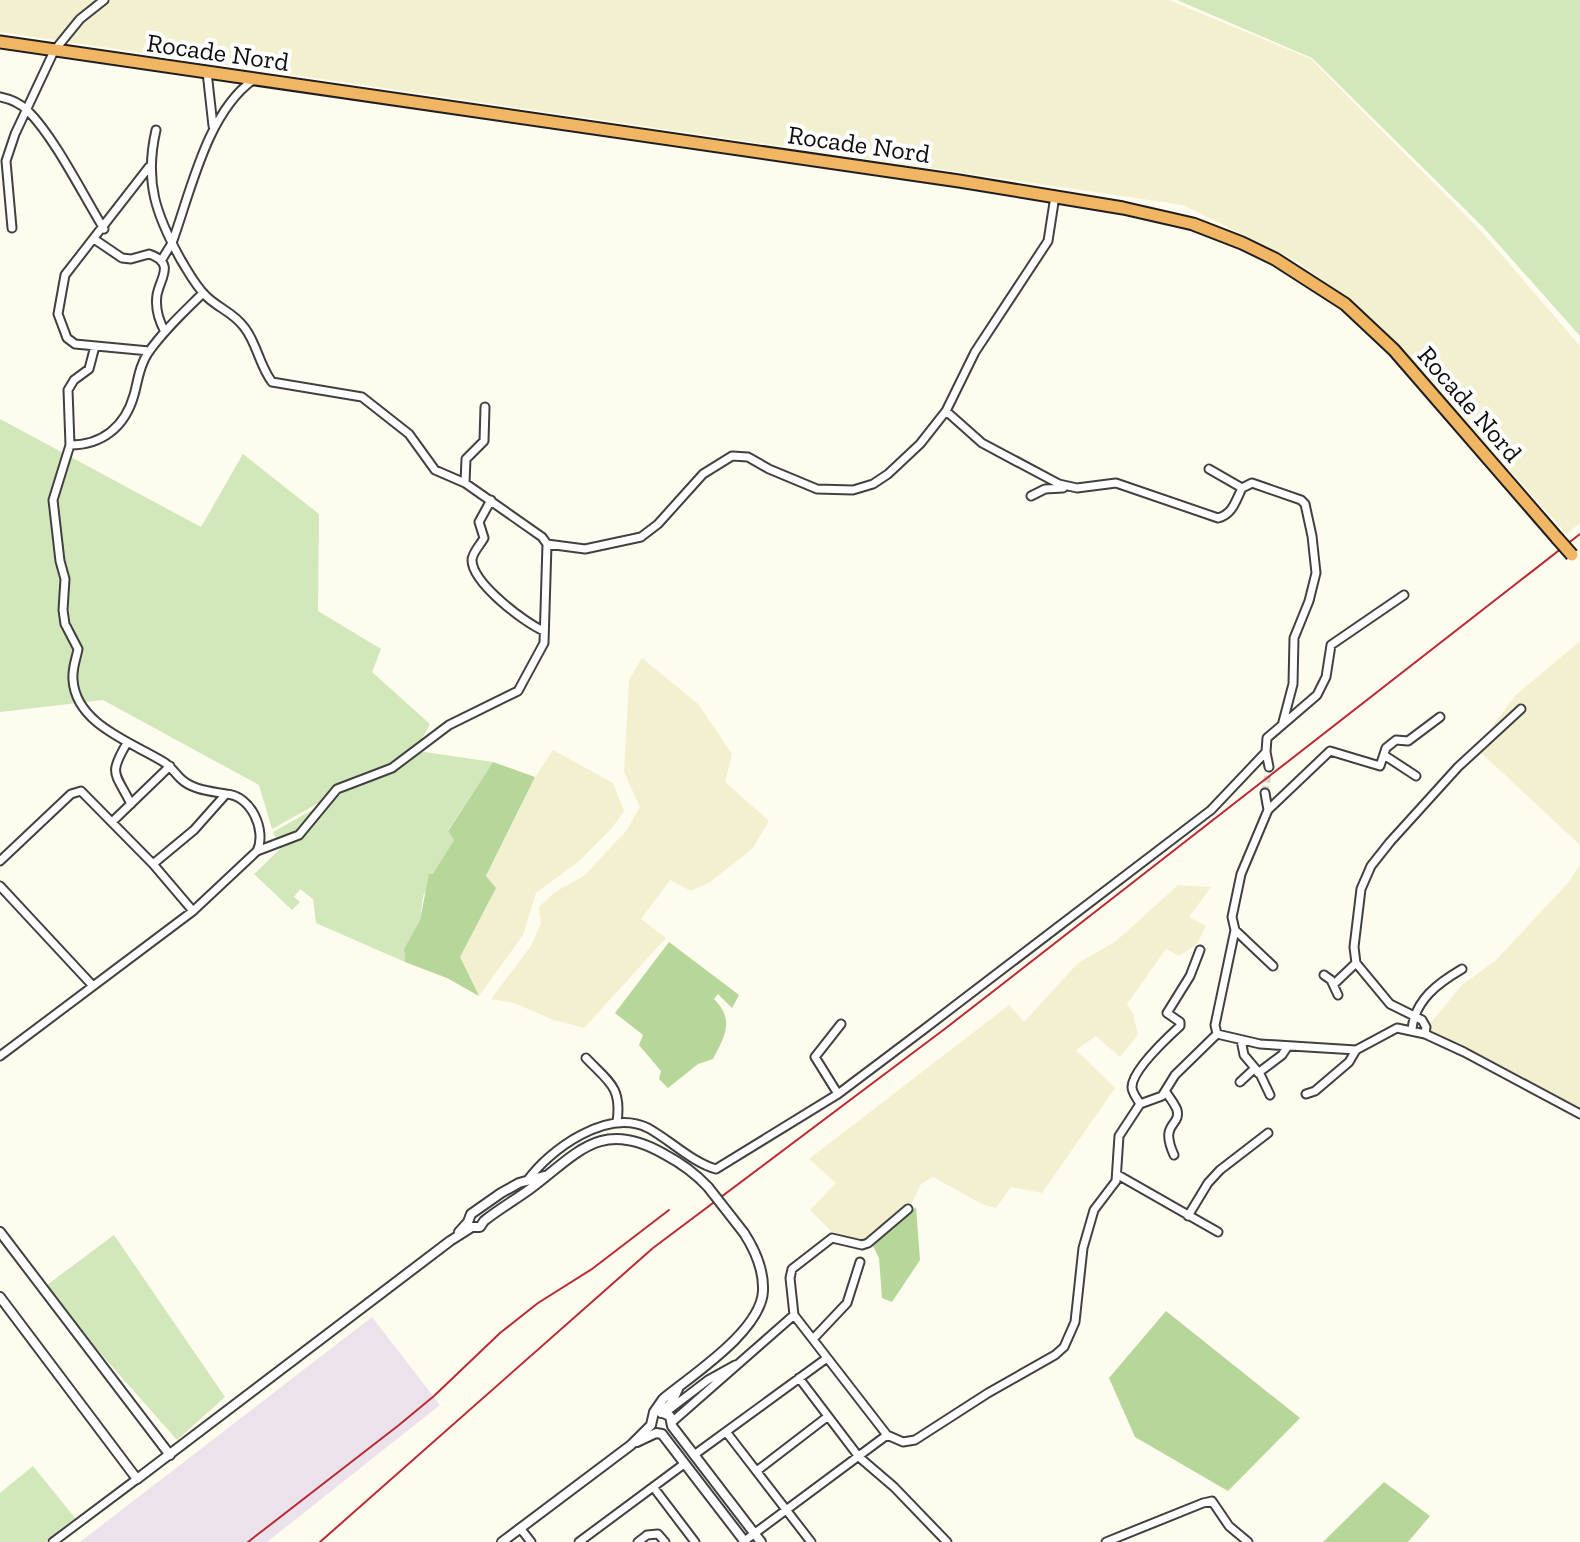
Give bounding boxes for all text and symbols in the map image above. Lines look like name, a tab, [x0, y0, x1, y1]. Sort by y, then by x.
street label: Rocade Nord	[145, 26, 291, 78]
street label: Rocade Nord	[786, 118, 932, 170]
street label: Rocade Nord	[1411, 339, 1529, 469]

